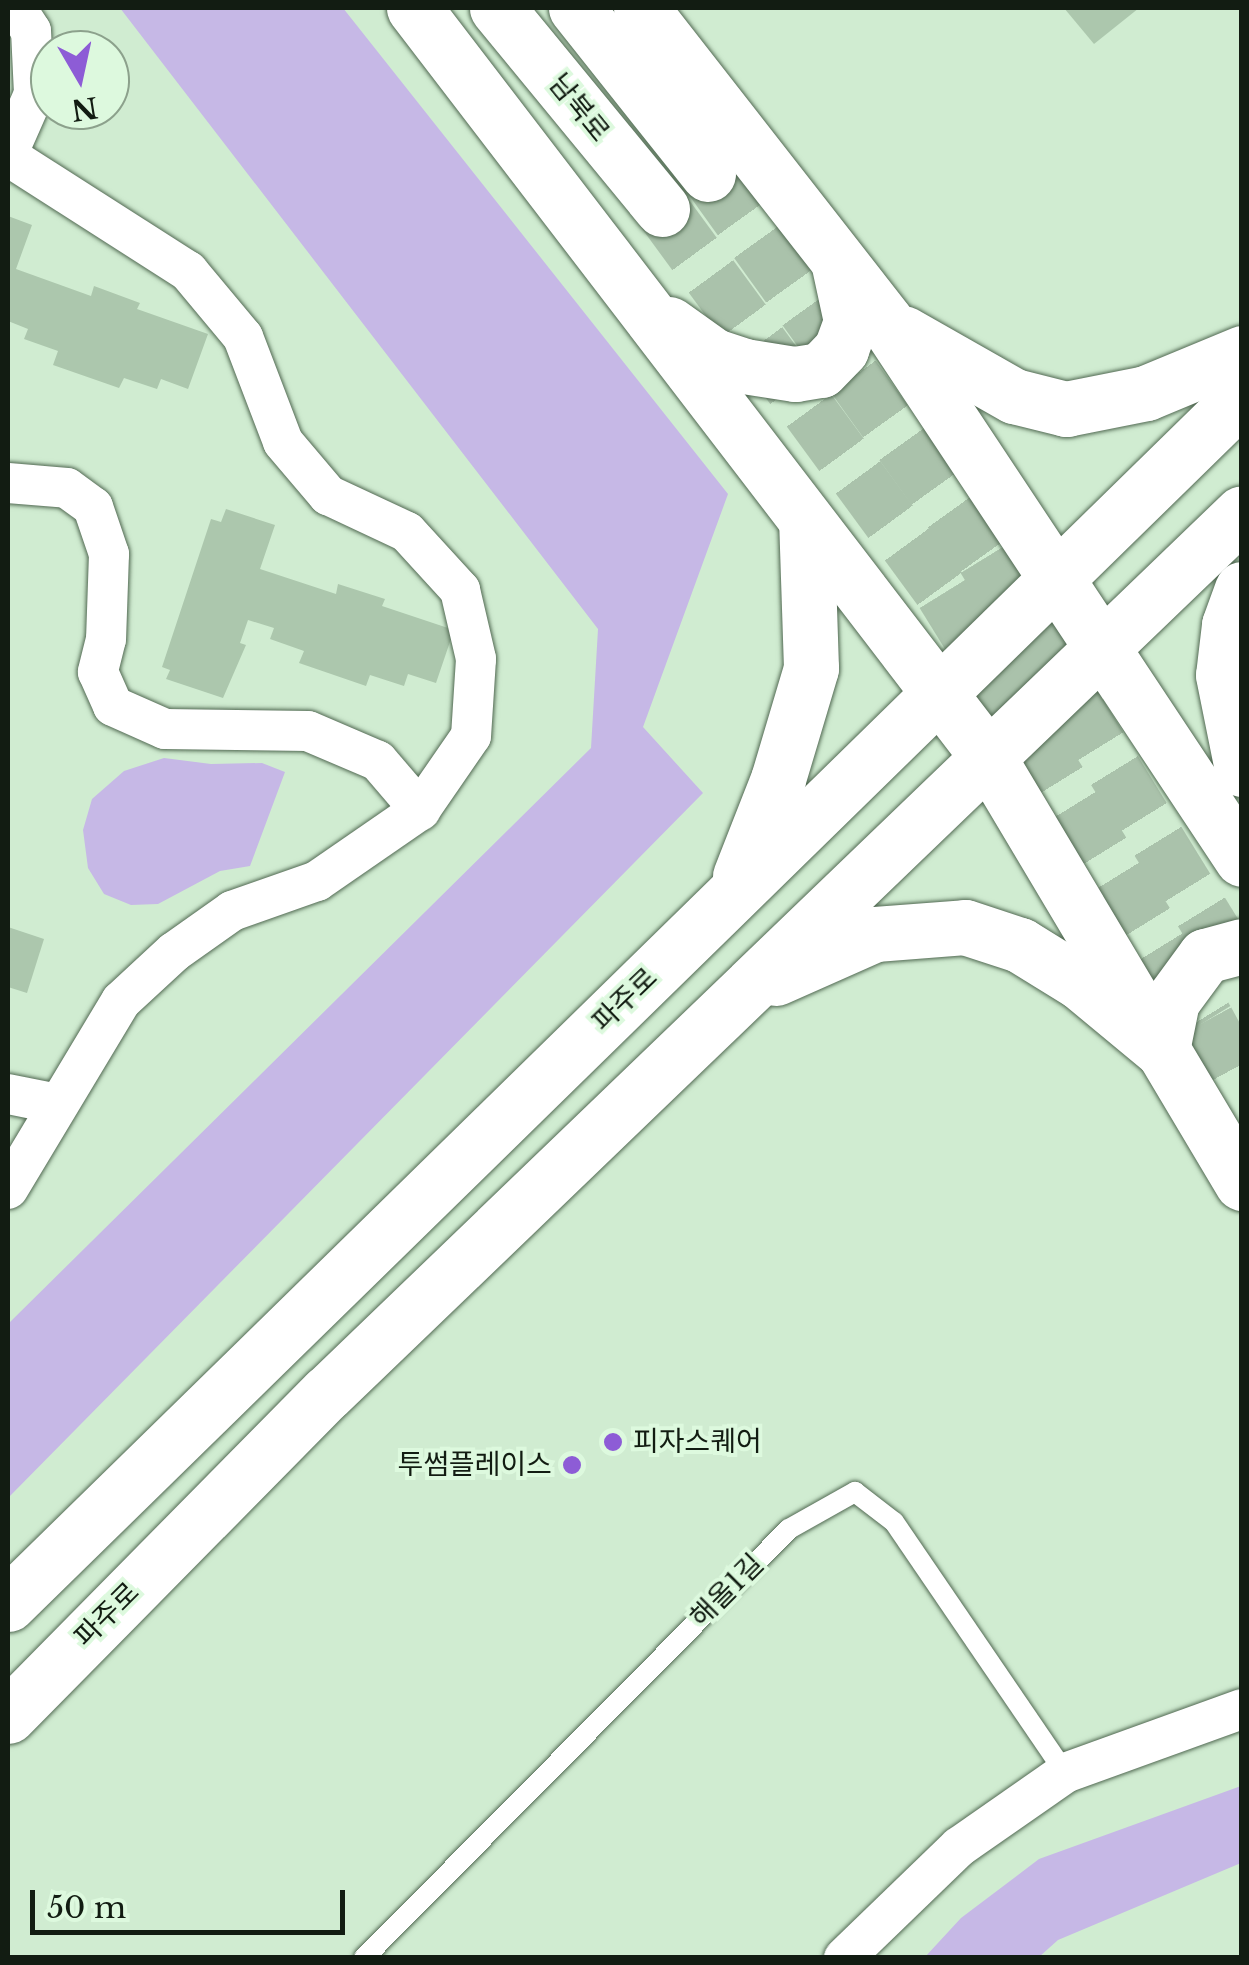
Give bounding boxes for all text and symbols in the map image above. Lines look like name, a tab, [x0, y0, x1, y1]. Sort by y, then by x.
north arrow	[30, 30, 130, 130]
street label: 남북로	[542, 67, 616, 149]
text: N	[69, 89, 100, 127]
street label: 파주로	[586, 961, 664, 1039]
place label: 피자스퀘어	[633, 1425, 762, 1459]
marker: 피자스퀘어	[602, 1431, 624, 1453]
place label: 투썸플레이스	[397, 1448, 552, 1482]
marker: 투썸플레이스	[561, 1454, 583, 1476]
street label: 해올1길	[683, 1547, 771, 1635]
street label: 파주로	[68, 1576, 146, 1654]
scale bar	[35, 1870, 350, 1932]
text: 50 m	[47, 1889, 126, 1926]

